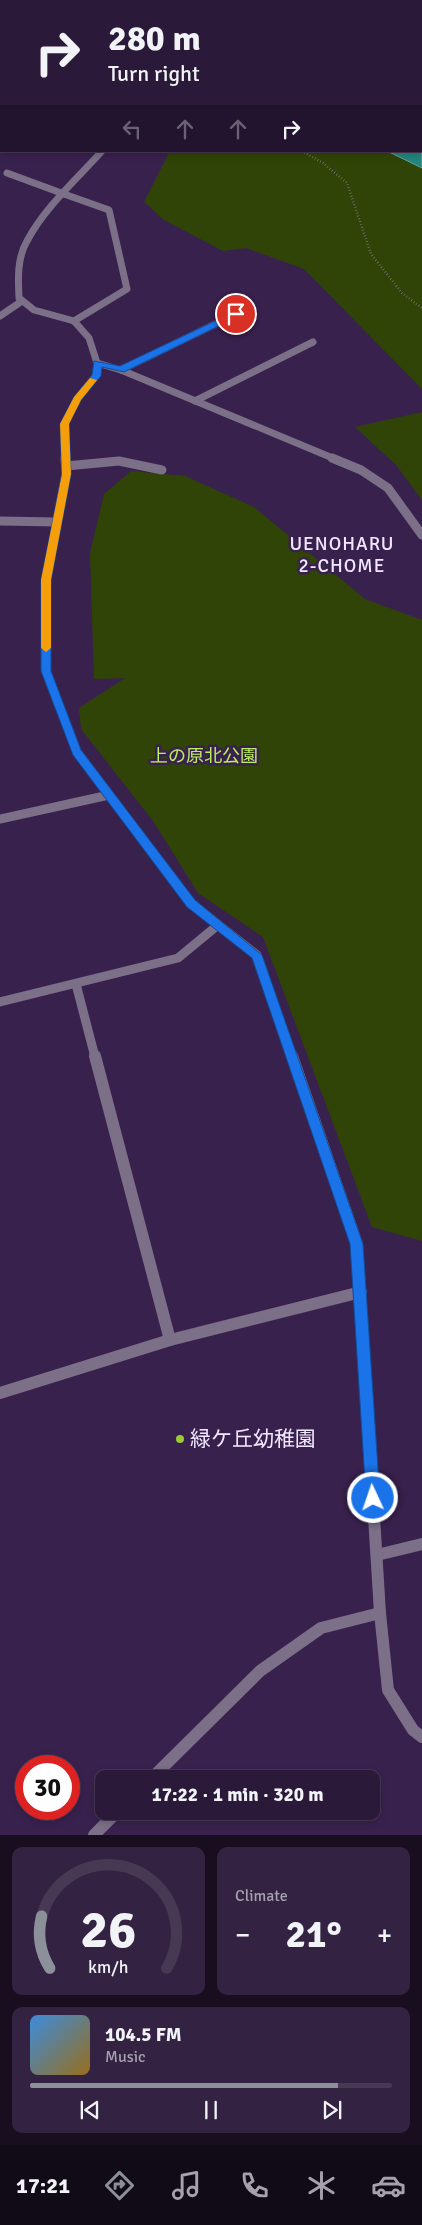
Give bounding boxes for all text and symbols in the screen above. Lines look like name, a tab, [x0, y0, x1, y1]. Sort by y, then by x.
text: 280 m	[108, 17, 201, 60]
icon: right	[25, 20, 90, 85]
text: Turn right	[108, 60, 200, 87]
icon: left	[118, 115, 146, 143]
icon: ahead	[171, 115, 199, 143]
icon: ahead	[224, 115, 252, 143]
icon: right	[277, 115, 305, 143]
pin	[215, 293, 257, 335]
icon: arrive	[222, 300, 250, 328]
district label: UENOHARU 2-CHOME	[289, 532, 395, 578]
park label: 上の原北公園	[150, 745, 258, 767]
place label: 緑ケ丘幼稚園	[190, 1426, 316, 1452]
marker: 緑ケ丘幼稚園	[174, 1433, 186, 1445]
position arrow	[346, 1471, 398, 1523]
speed limit sign: 30	[15, 1755, 80, 1820]
text: 17:22 · 1 min · 320 m	[151, 1783, 324, 1807]
text: Climate	[235, 1886, 288, 1906]
text: 26	[80, 1898, 137, 1962]
text: 21°	[285, 1911, 342, 1958]
text: −	[235, 1918, 250, 1952]
text: +	[377, 1918, 392, 1952]
text: km/h	[88, 1956, 129, 1978]
text: 104.5 FM	[105, 2023, 182, 2047]
text: Music	[105, 2047, 146, 2067]
icon: previous	[76, 2096, 104, 2124]
icon: pause	[197, 2096, 225, 2124]
icon: next	[318, 2096, 346, 2124]
icon: directions	[102, 2168, 137, 2203]
icon: music	[169, 2168, 204, 2203]
icon: phone	[237, 2168, 272, 2203]
icon: climate	[304, 2168, 339, 2203]
icon: car	[371, 2168, 406, 2203]
text: 17:21	[16, 2172, 70, 2199]

